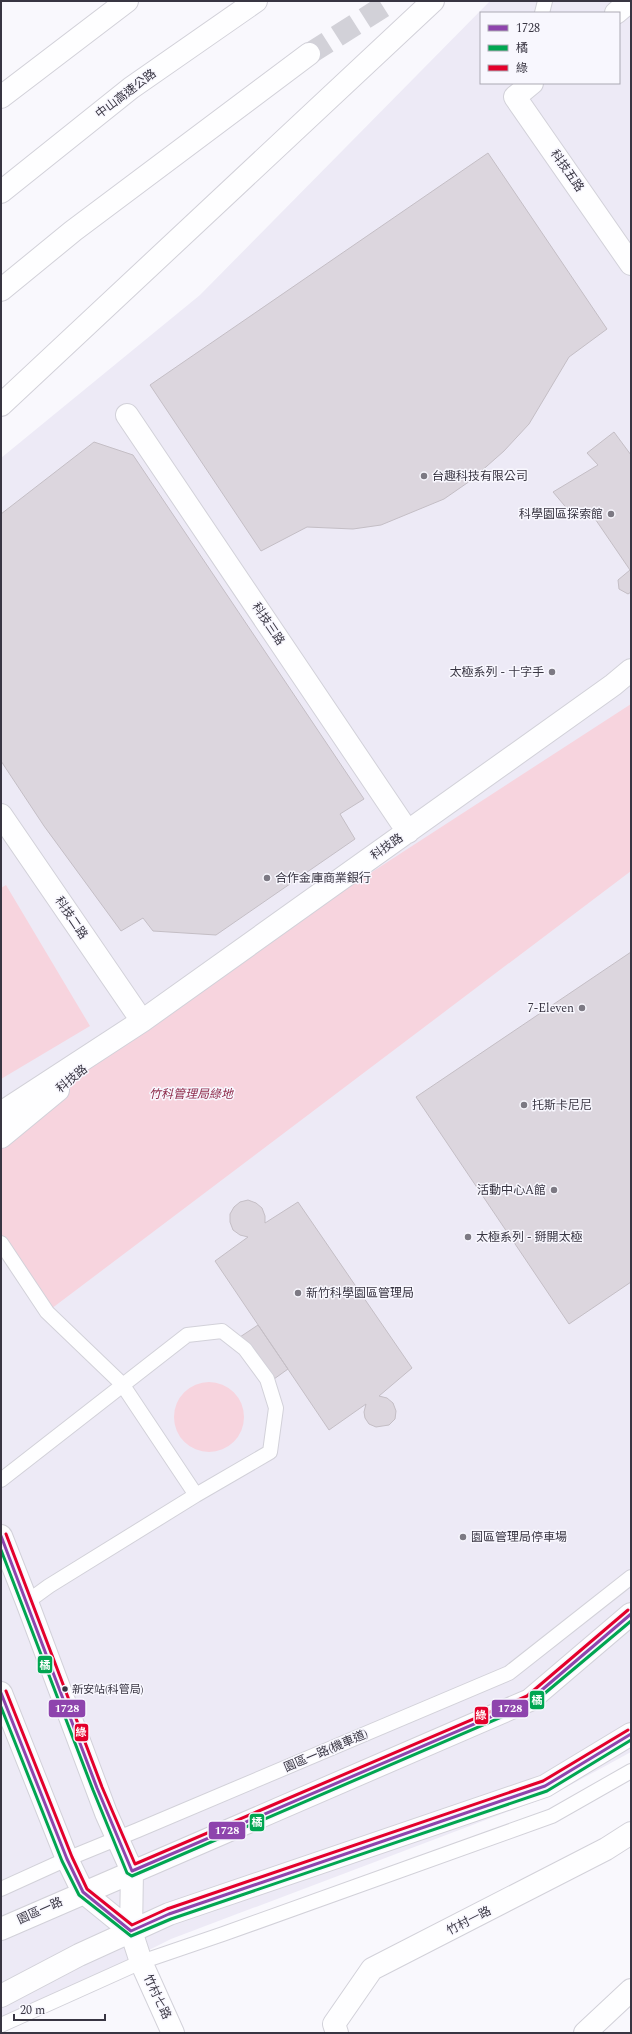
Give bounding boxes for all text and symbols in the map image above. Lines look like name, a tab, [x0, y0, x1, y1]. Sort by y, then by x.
legend	[480, 12, 620, 84]
text: 1728	[516, 19, 540, 38]
text: 橘	[516, 39, 528, 58]
text: 綠	[516, 59, 528, 78]
street label: 中山高速公路	[92, 65, 160, 123]
street label: 科技五路	[545, 146, 589, 196]
place label: 台趣科技有限公司	[432, 467, 528, 486]
marker: 台趣科技有限公司	[419, 471, 429, 481]
place label: 科學園區探索館	[519, 505, 603, 524]
marker: 科學園區探索館	[606, 509, 616, 519]
street label: 科技三路	[247, 599, 289, 649]
place label: 太極系列 - 十字手	[449, 663, 544, 682]
marker: 太極系列 - 十字手	[547, 667, 557, 677]
street label: 科技路	[367, 829, 407, 865]
place label: 合作金庫商業銀行	[275, 869, 371, 888]
marker: 合作金庫商業銀行	[262, 873, 272, 883]
street label: 科技二路	[50, 893, 92, 943]
place label: 7-Eleven	[528, 999, 574, 1018]
marker: 7-Eleven	[577, 1003, 587, 1013]
street label: 科技路	[52, 1060, 92, 1098]
park label: 竹科管理局綠地	[149, 1085, 234, 1104]
place label: 托斯卡尼尼	[532, 1096, 592, 1115]
marker: 托斯卡尼尼	[519, 1100, 529, 1110]
place label: 活動中心A館	[477, 1181, 546, 1200]
marker: 活動中心A館	[549, 1185, 559, 1195]
place label: 太極系列 - 掰開太極	[476, 1228, 583, 1247]
marker: 太極系列 - 掰開太極	[463, 1232, 473, 1242]
place label: 新竹科學園區管理局	[306, 1284, 414, 1303]
marker: 新竹科學園區管理局	[293, 1288, 303, 1298]
place label: 園區管理局停車場	[471, 1528, 567, 1547]
marker: 園區管理局停車場	[458, 1532, 468, 1542]
line badge: 橘	[37, 1655, 53, 1674]
text: 橘	[40, 1657, 51, 1674]
place label: 新安站(科管局)	[72, 1681, 144, 1698]
marker: 新安站(科管局)	[60, 1684, 70, 1694]
line badge: 橘	[529, 1690, 545, 1710]
text: 橘	[532, 1692, 543, 1709]
line badge: 1728	[48, 1699, 86, 1718]
line badge: 1728	[491, 1699, 529, 1718]
text: 1728	[55, 1700, 79, 1717]
text: 1728	[498, 1700, 522, 1717]
line badge: 綠	[474, 1706, 489, 1725]
text: 綠	[476, 1707, 487, 1724]
line badge: 綠	[74, 1723, 89, 1742]
text: 綠	[76, 1724, 87, 1741]
street label: 園區一路(機車道)	[281, 1725, 371, 1777]
line badge: 橘	[249, 1813, 265, 1832]
text: 橘	[252, 1814, 263, 1831]
line badge: 1728	[208, 1821, 246, 1840]
text: 1728	[215, 1822, 239, 1839]
street label: 園區一路	[14, 1893, 66, 1929]
street label: 竹村一路	[443, 1902, 495, 1940]
street label: 竹村七路	[138, 1971, 176, 2023]
scale bar	[14, 1996, 105, 2022]
text: 20 m	[20, 2001, 45, 2020]

